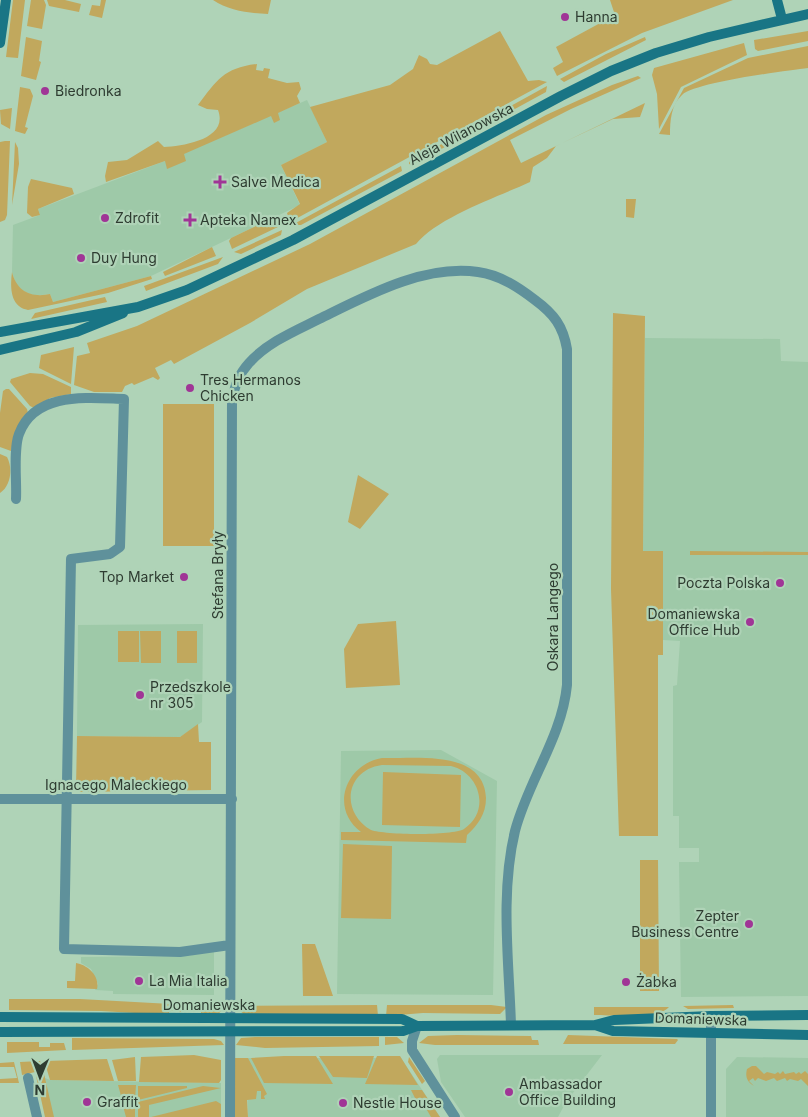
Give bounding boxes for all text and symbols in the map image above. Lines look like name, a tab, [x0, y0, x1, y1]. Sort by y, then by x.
place label: Hanna	[575, 8, 618, 25]
marker: Hanna	[559, 11, 571, 23]
place label: Biedronka	[55, 82, 122, 99]
marker: Biedronka	[39, 85, 51, 97]
street label: Aleja Wilanowska	[406, 99, 516, 168]
place label: Salve Medica	[231, 173, 320, 190]
marker: Salve Medica	[213, 175, 227, 189]
place label: Zdrofit	[115, 209, 159, 226]
place label: Apteka Namex	[200, 211, 297, 228]
marker: Zdrofit	[99, 212, 111, 224]
marker: Apteka Namex	[184, 214, 196, 226]
place label: Duy Hung	[91, 249, 157, 266]
marker: Duy Hung	[75, 252, 87, 264]
place label: Tres Hermanos Chicken	[200, 371, 301, 404]
marker: Tres Hermanos Chicken	[184, 382, 196, 394]
street label: Stefana Bryły	[209, 531, 226, 619]
street label: Oskara Langego	[544, 563, 561, 671]
place label: Top Market	[99, 568, 174, 585]
marker: Top Market	[178, 571, 190, 583]
place label: Poczta Polska	[677, 574, 770, 591]
marker: Poczta Polska	[774, 577, 786, 589]
place label: Domaniewska Office Hub	[647, 605, 740, 638]
marker: Domaniewska Office Hub	[744, 616, 756, 628]
place label: Przedszkole nr 305	[150, 678, 231, 711]
marker: Przedszkole nr 305	[134, 689, 146, 701]
street label: Ignacego Maleckiego	[45, 776, 187, 793]
place label: Zepter Business Centre	[631, 907, 739, 940]
marker: Zepter Business Centre	[743, 918, 755, 930]
place label: La Mia Italia	[149, 972, 228, 989]
place label: Żabka	[636, 973, 677, 990]
marker: La Mia Italia	[133, 975, 145, 987]
marker: Żabka	[620, 976, 632, 988]
street label: Domaniewska	[163, 996, 255, 1013]
street label: Domaniewska	[654, 1008, 748, 1029]
north arrow	[15, 1052, 65, 1102]
place label: Ambassador Office Building	[519, 1075, 616, 1108]
text: N	[34, 1082, 45, 1099]
marker: Ambassador Office Building	[503, 1086, 515, 1098]
place label: Graffit	[97, 1093, 139, 1110]
place label: Nestle House	[353, 1094, 442, 1111]
marker: Graffit	[81, 1096, 93, 1108]
marker: Nestle House	[337, 1097, 349, 1109]

